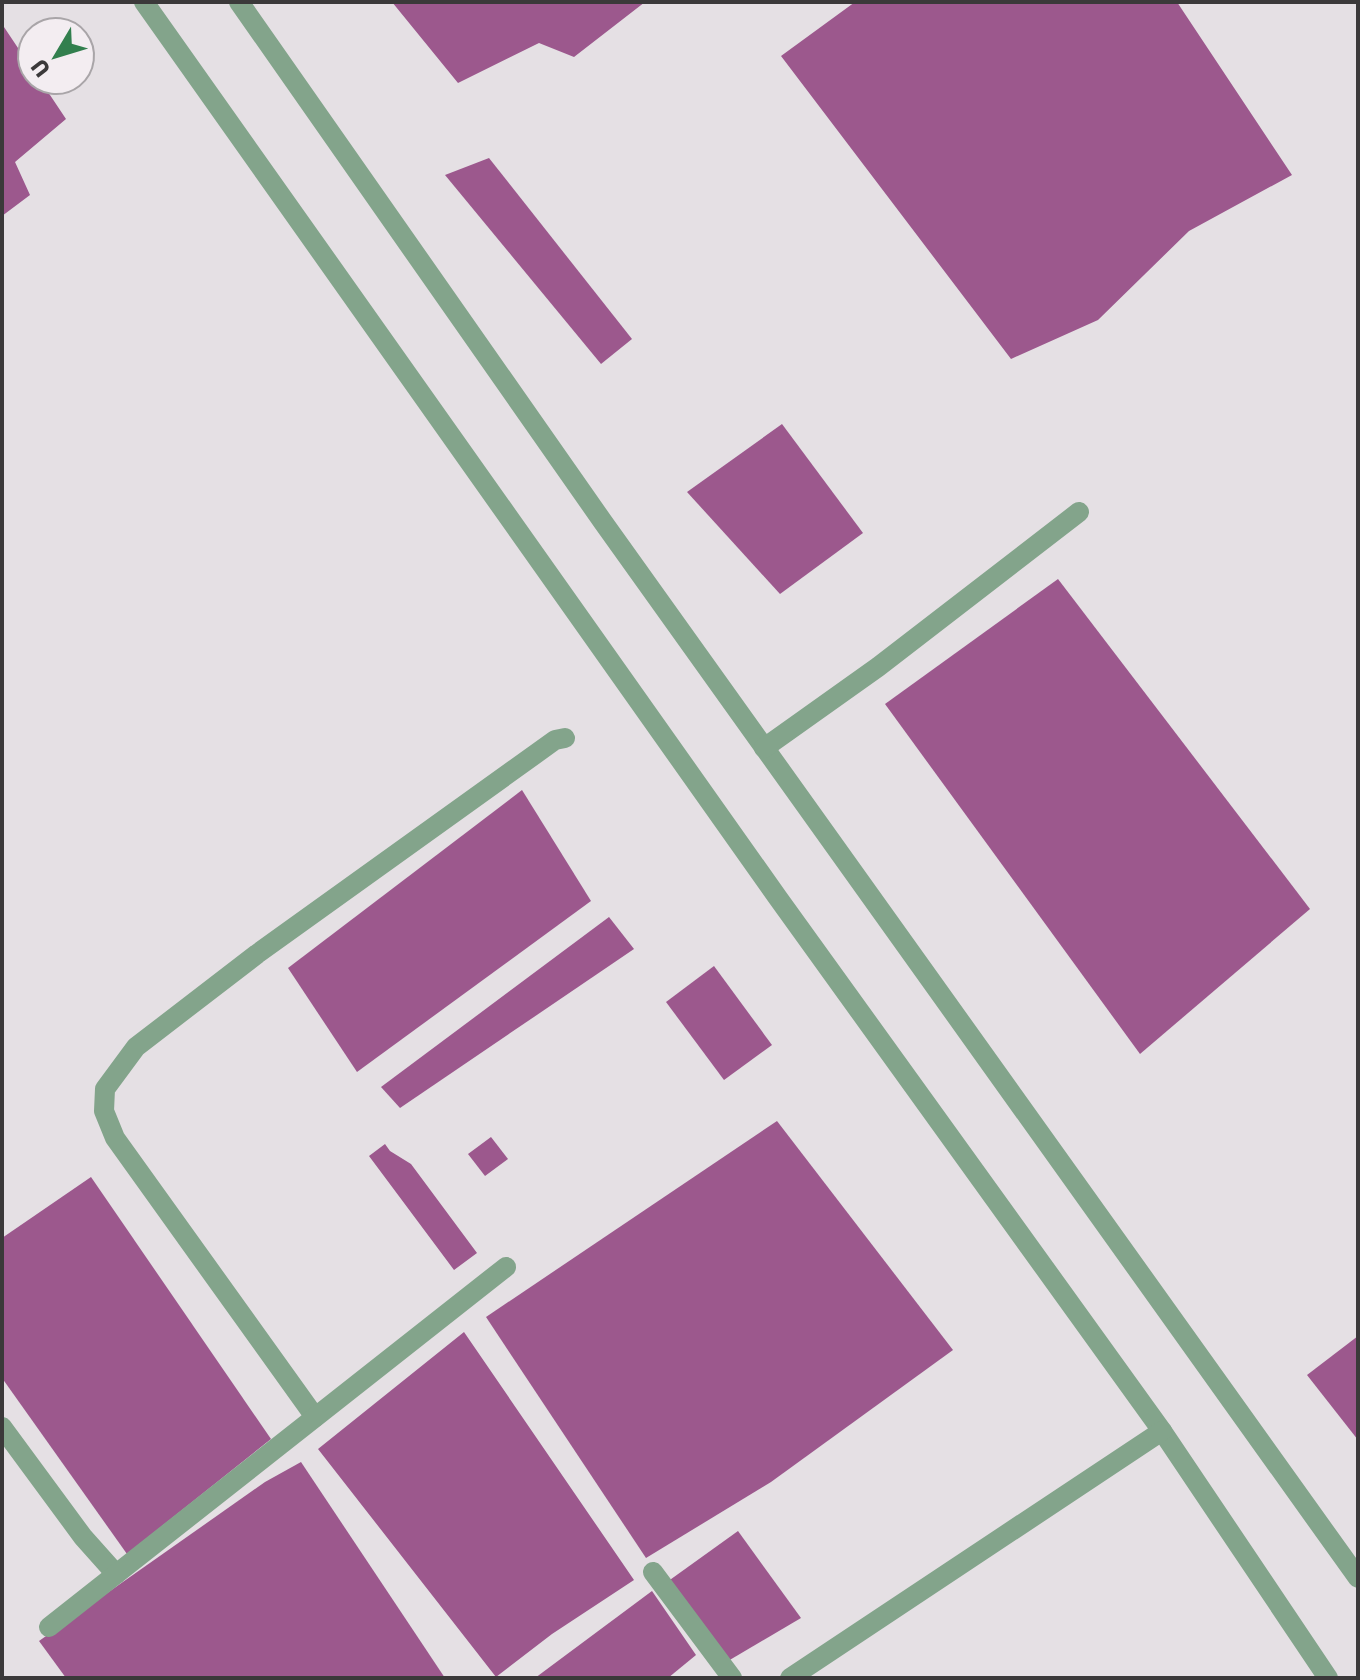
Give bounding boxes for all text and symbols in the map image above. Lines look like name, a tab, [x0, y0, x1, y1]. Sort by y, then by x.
north arrow	[16, 16, 96, 96]
text: U	[23, 52, 58, 84]

